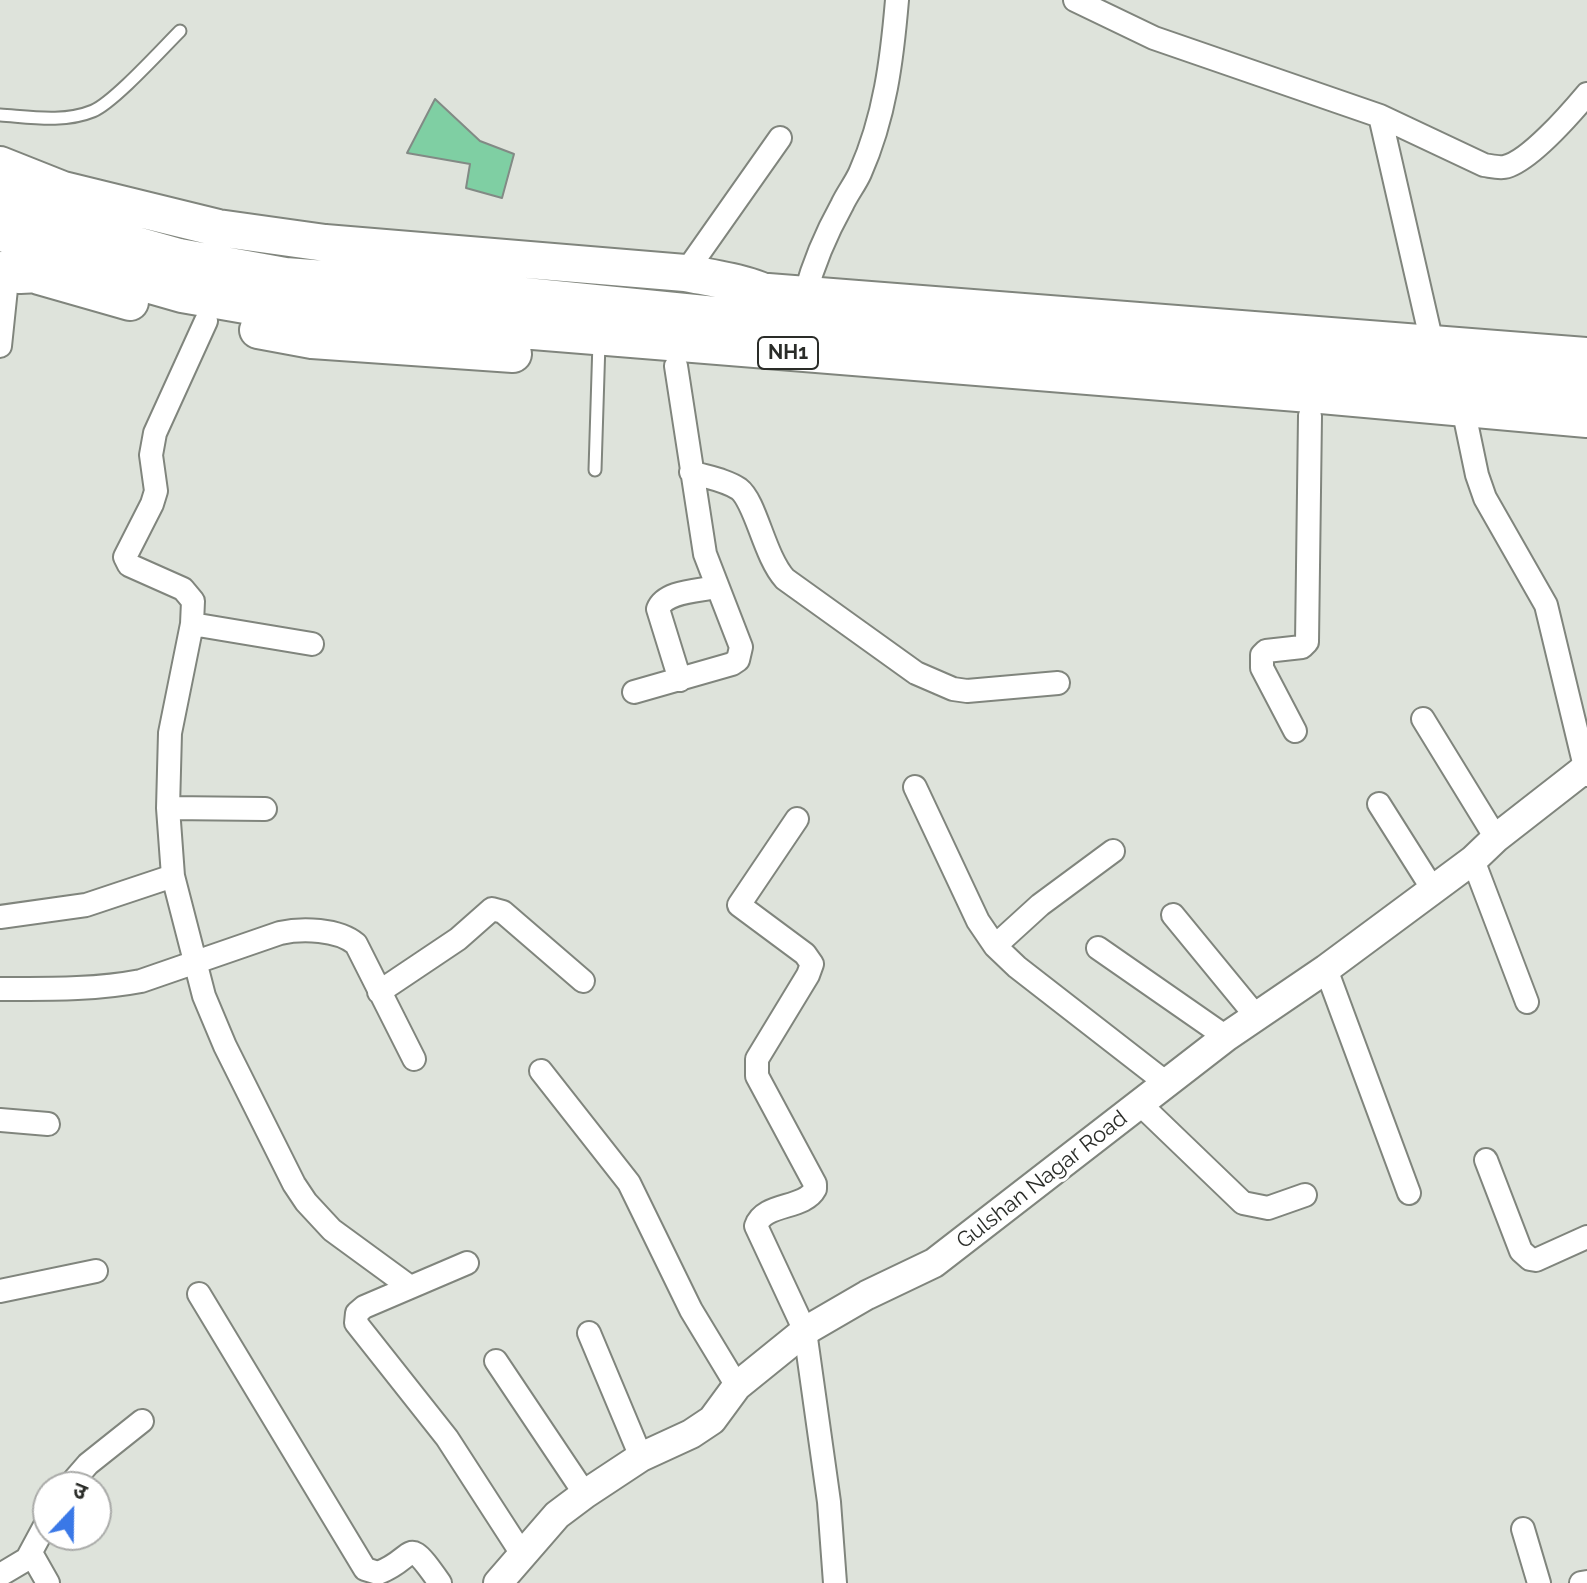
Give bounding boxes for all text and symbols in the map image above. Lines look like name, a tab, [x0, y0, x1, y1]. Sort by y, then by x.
road number: NH1	[758, 337, 818, 369]
street label: Gulshan Nagar Road	[951, 1105, 1133, 1255]
north arrow	[32, 1471, 112, 1551]
text: उ	[69, 1476, 91, 1505]

